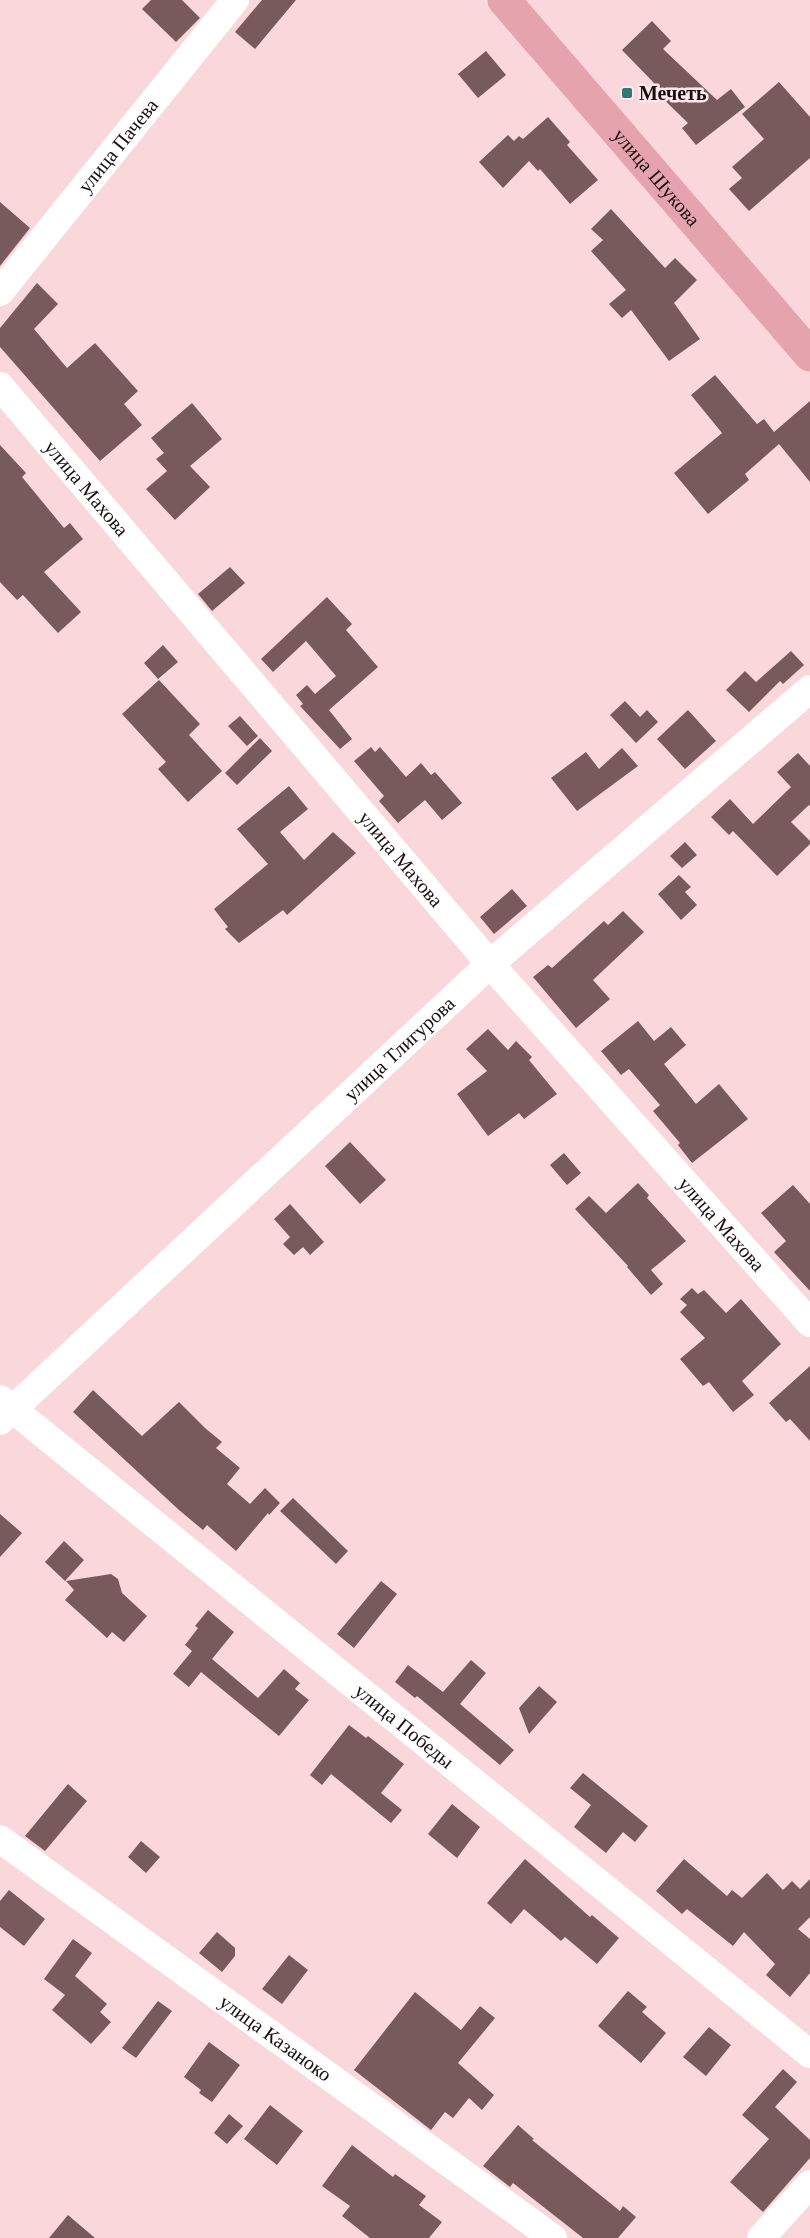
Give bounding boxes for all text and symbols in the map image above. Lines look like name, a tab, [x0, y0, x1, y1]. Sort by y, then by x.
place label: Мечеть	[639, 82, 707, 104]
marker: Мечеть	[620, 86, 634, 100]
street label: улица Пачева	[74, 94, 162, 197]
street label: улица Шукова	[608, 124, 705, 230]
street label: улица Махова	[39, 436, 133, 541]
street label: улица Махова	[353, 807, 448, 911]
street label: улица Тлигурова	[340, 992, 459, 1106]
street label: улица Махова	[673, 1172, 769, 1276]
street label: улица Победы	[350, 1679, 458, 1773]
street label: улица Казаноко	[215, 1990, 336, 2086]

